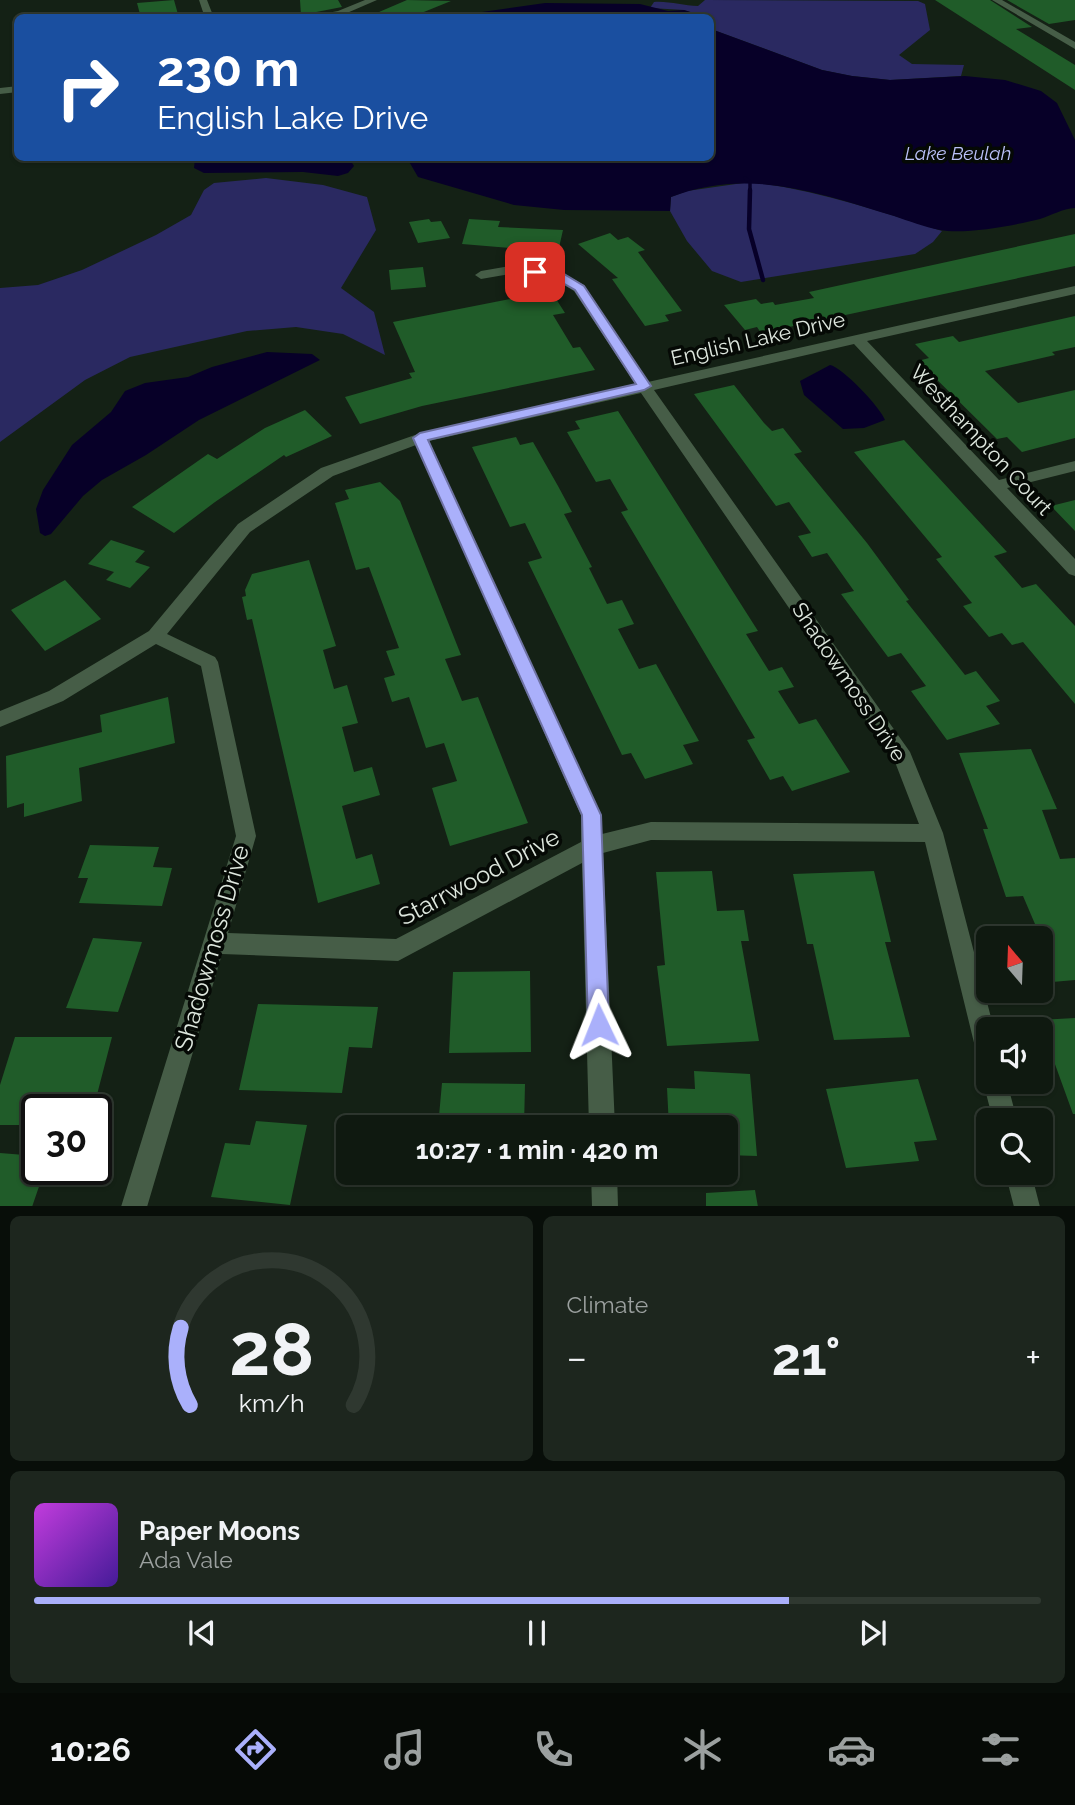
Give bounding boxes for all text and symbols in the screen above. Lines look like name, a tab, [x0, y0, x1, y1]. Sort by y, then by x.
text: 230 m	[157, 40, 299, 97]
icon: right	[42, 42, 133, 133]
text: English Lake Drive	[157, 99, 428, 136]
water label: Lake Beulah	[905, 142, 1011, 164]
pin	[505, 242, 565, 302]
icon: arrive	[516, 253, 554, 291]
street label: English Lake Drive	[668, 306, 847, 371]
street label: Westhampton Court	[905, 359, 1058, 520]
street label: Shadowmoss Drive	[787, 598, 912, 766]
street label: Starrwood Drive	[393, 822, 564, 931]
street label: Shadowmoss Drive	[168, 842, 255, 1054]
north arrow	[976, 926, 1054, 1003]
map controls	[976, 926, 1053, 1185]
position arrow	[562, 988, 636, 1062]
button: sound	[976, 1017, 1053, 1094]
speed limit sign: 30	[21, 1094, 112, 1185]
button: search	[976, 1108, 1053, 1185]
text: 10:27 · 1 min · 420 m	[416, 1135, 658, 1165]
text: Climate	[567, 1291, 648, 1318]
text: 28	[229, 1307, 314, 1392]
text: 21°	[772, 1326, 840, 1387]
text: −	[567, 1335, 587, 1380]
text: +	[1025, 1335, 1041, 1380]
text: km/h	[238, 1387, 304, 1417]
text: Paper Moons	[139, 1516, 300, 1546]
text: Ada Vale	[139, 1546, 233, 1573]
icon: previous	[183, 1614, 221, 1652]
icon: pause	[518, 1614, 556, 1652]
icon: next	[854, 1614, 892, 1652]
icon: directions	[231, 1725, 280, 1774]
icon: music	[380, 1725, 429, 1774]
icon: phone	[529, 1725, 578, 1774]
icon: climate	[678, 1725, 727, 1774]
icon: car	[827, 1725, 876, 1774]
icon: filters	[976, 1725, 1025, 1774]
text: 10:26	[50, 1731, 131, 1768]

